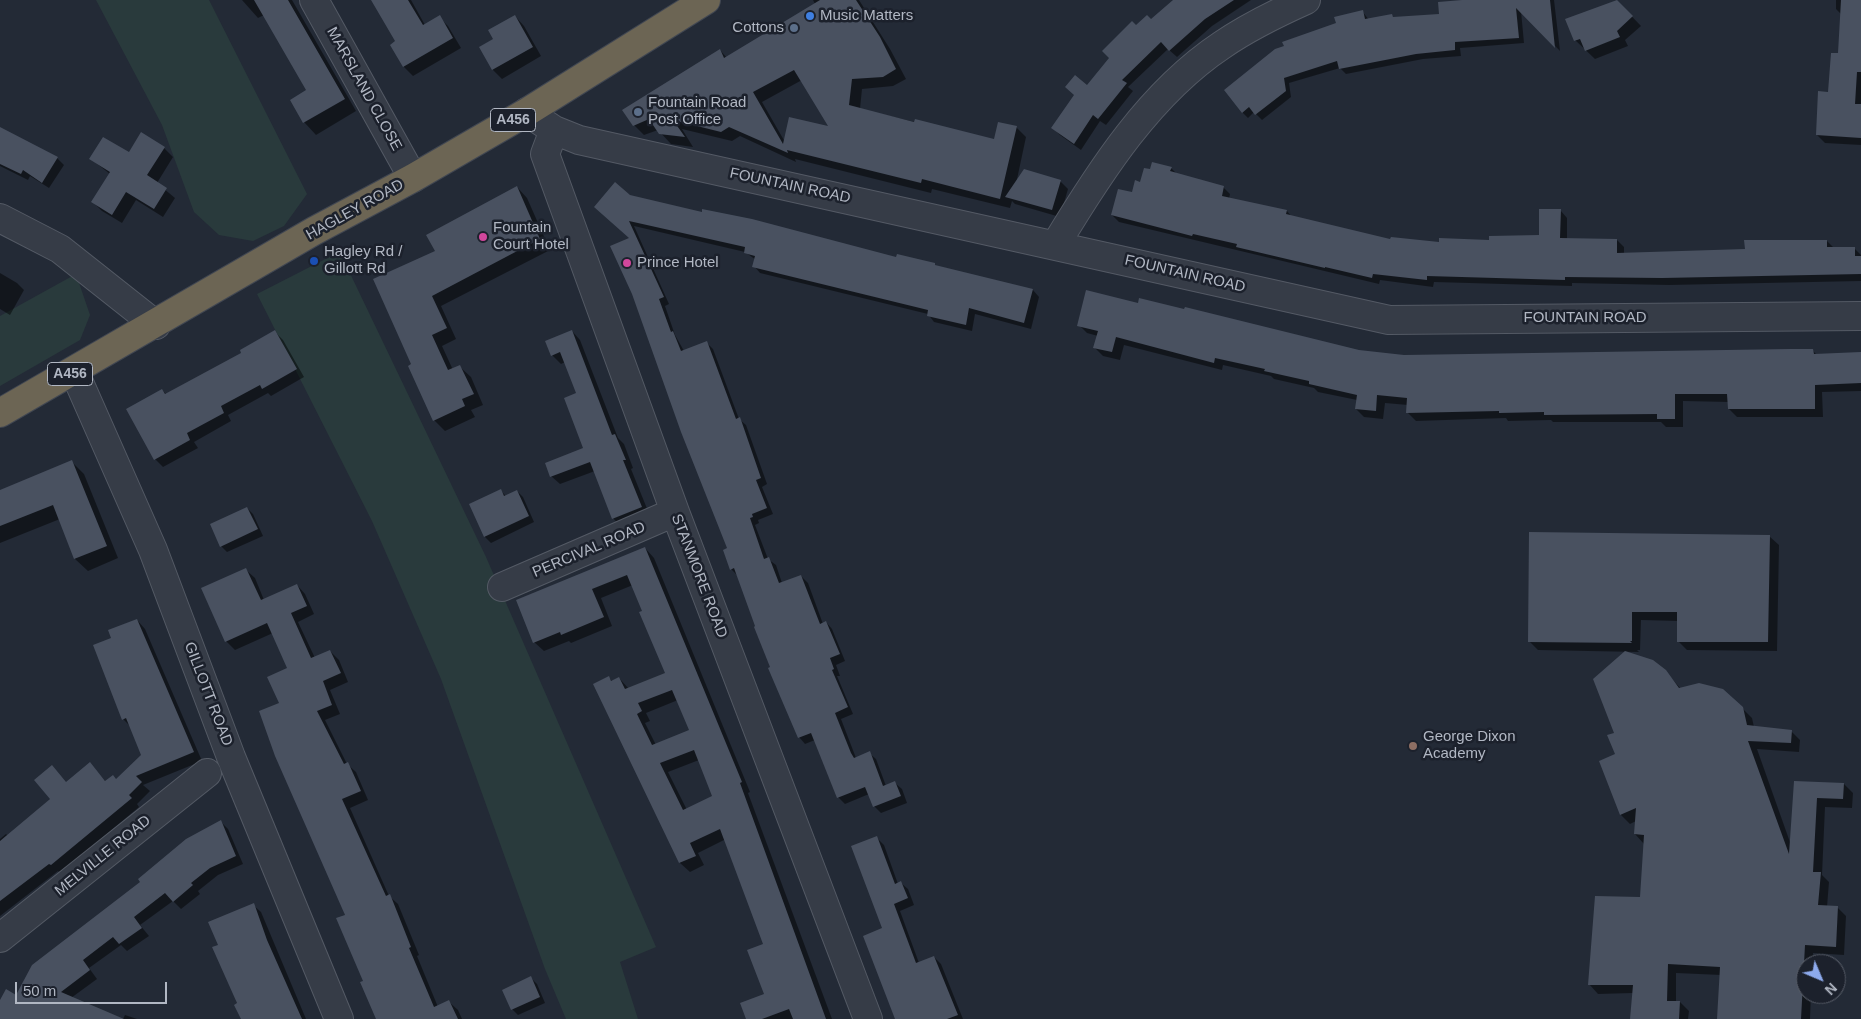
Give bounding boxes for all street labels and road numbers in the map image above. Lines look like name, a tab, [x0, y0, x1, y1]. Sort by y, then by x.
street label: MARSLAND CLOSE	[323, 24, 405, 154]
road number: A456	[490, 108, 536, 132]
street label: FOUNTAIN ROAD	[728, 164, 852, 208]
street label: HAGLEY ROAD	[303, 176, 407, 244]
street label: FOUNTAIN ROAD	[1123, 251, 1247, 297]
street label: FOUNTAIN ROAD	[1523, 309, 1647, 327]
road number: A456	[48, 362, 92, 386]
street label: STANMORE ROAD	[667, 511, 731, 641]
street label: PERCIVAL ROAD	[530, 518, 648, 582]
street label: GILLOTT ROAD	[180, 639, 236, 749]
street label: MELVILLE ROAD	[51, 812, 155, 900]

